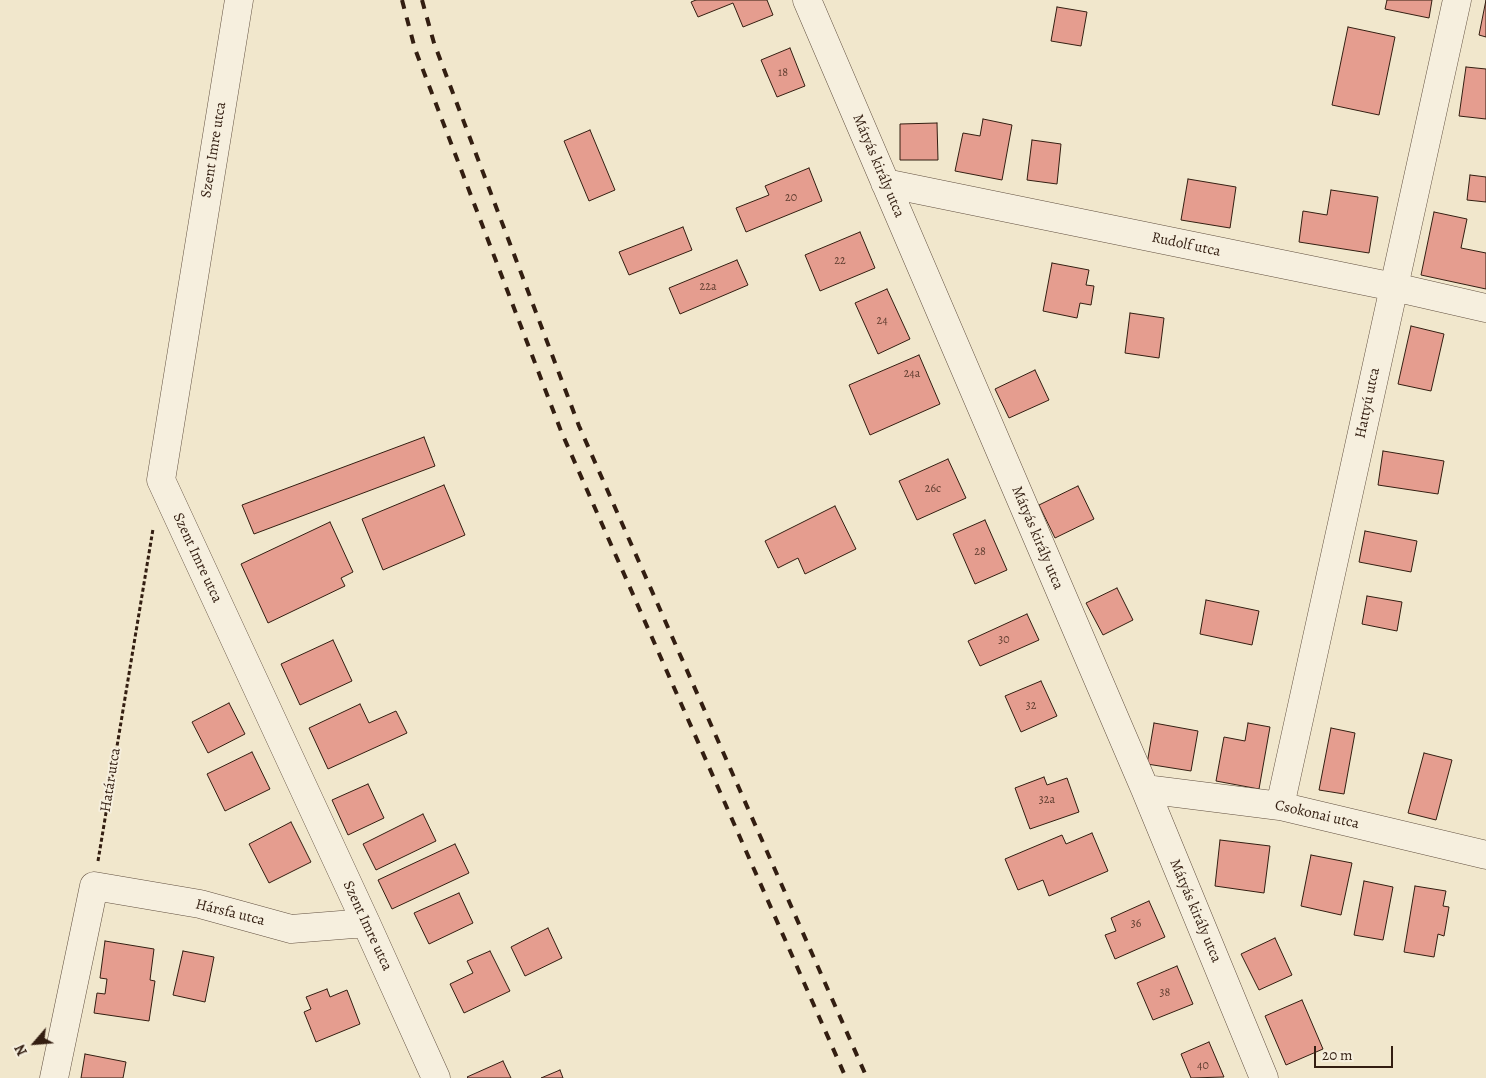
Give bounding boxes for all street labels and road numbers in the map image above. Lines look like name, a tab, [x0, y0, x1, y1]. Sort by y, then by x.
street label: Szent Imre utca	[198, 101, 230, 199]
street label: Mátyás király utca	[848, 111, 908, 221]
street label: Rudolf utca	[1150, 229, 1222, 261]
street label: Hattyú utca	[1352, 366, 1384, 440]
street label: Mátyás király utca	[1007, 483, 1067, 593]
street label: Szent Imre utca	[168, 510, 226, 606]
street label: Határ utca	[97, 747, 125, 813]
street label: Csokonai utca	[1273, 797, 1361, 833]
street label: Mátyás király utca	[1165, 856, 1225, 966]
street label: Szent Imre utca	[338, 878, 396, 974]
street label: Hársfa utca	[193, 896, 267, 930]

